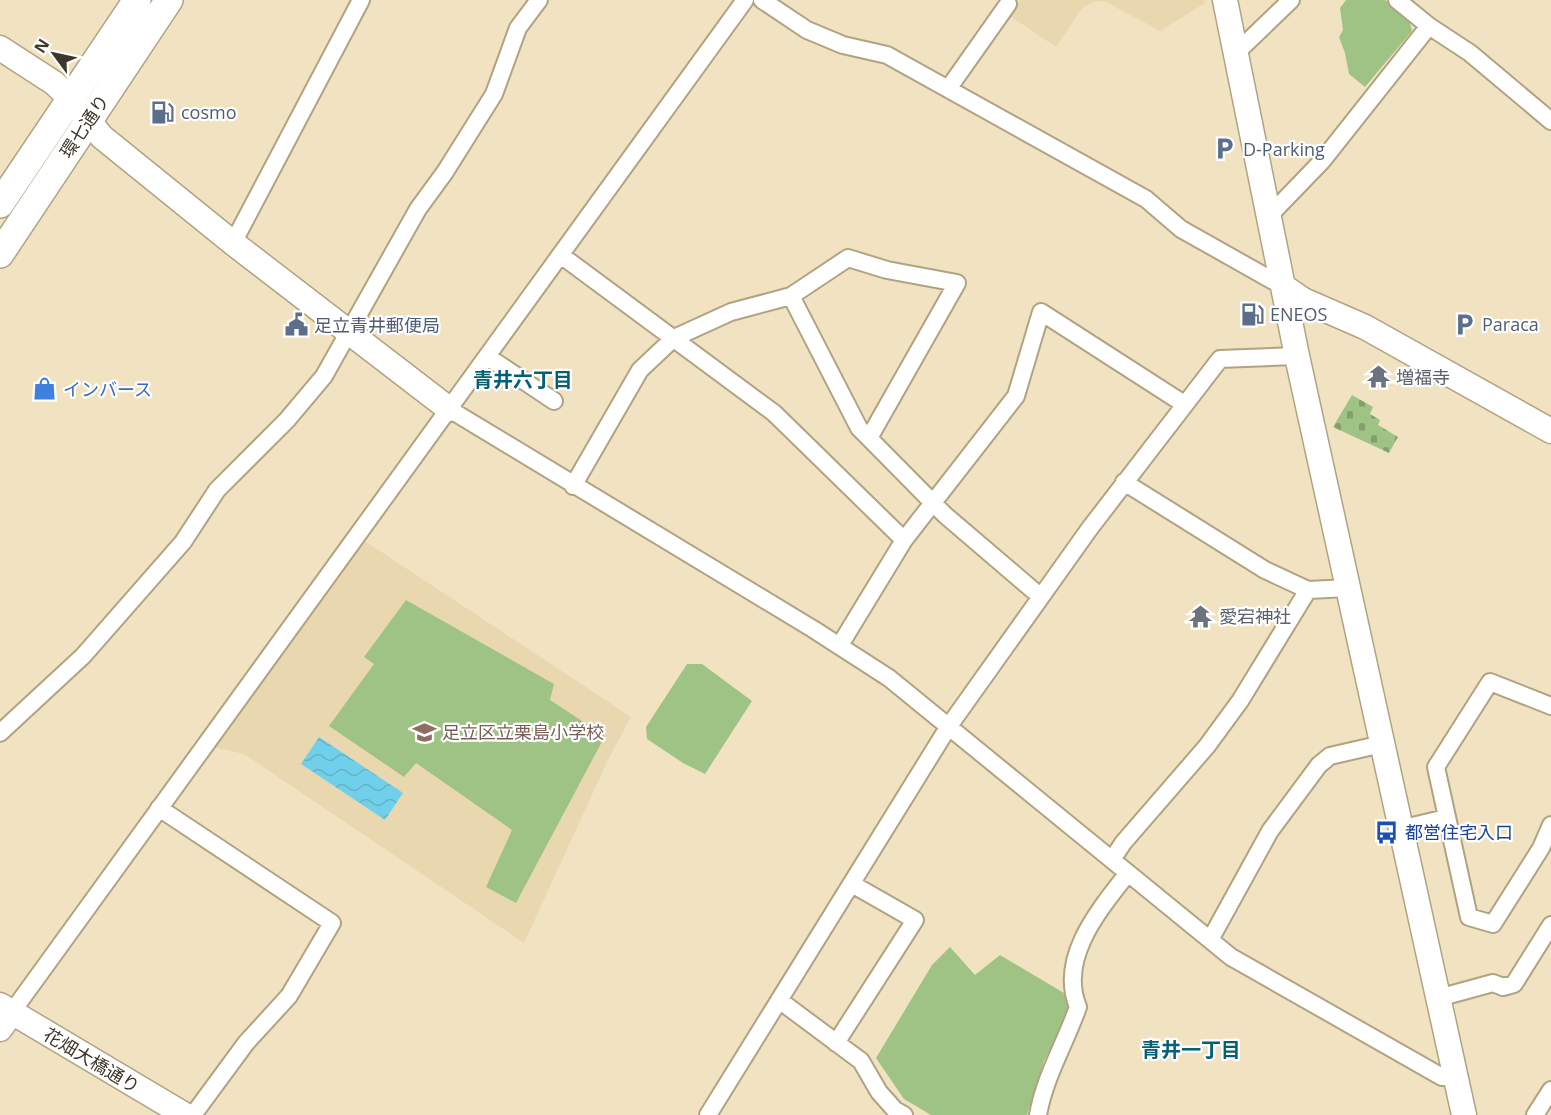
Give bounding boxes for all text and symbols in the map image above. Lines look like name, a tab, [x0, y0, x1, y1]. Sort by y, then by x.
north arrow	[24, 24, 84, 84]
text: N	[29, 34, 54, 57]
street label: 環七通り	[54, 89, 114, 163]
fuel station icon: cosmo	[150, 99, 176, 125]
place label: cosmo	[181, 100, 237, 124]
parking icon: D-Parking	[1212, 136, 1238, 162]
place label: D-Parking	[1243, 137, 1325, 161]
fuel station icon: ENEOS	[1239, 301, 1265, 327]
place label: ENEOS	[1270, 302, 1328, 326]
parking icon: Paraca	[1451, 311, 1477, 337]
public building icon: 足立青井郵便局	[283, 312, 309, 338]
place label: Paraca	[1482, 312, 1539, 336]
place label: 足立青井郵便局	[314, 313, 440, 337]
temple icon: 増福寺	[1365, 364, 1391, 390]
place label: 増福寺	[1396, 365, 1450, 389]
district label: 青井六丁目	[473, 366, 573, 393]
shop icon: インバース	[32, 376, 58, 402]
place label: インバース	[63, 377, 152, 401]
temple icon: 愛宕神社	[1188, 603, 1214, 629]
place label: 愛宕神社	[1219, 604, 1291, 628]
school or university icon: 足立区立栗島小学校	[411, 719, 437, 745]
place label: 足立区立栗島小学校	[442, 720, 604, 744]
bus stop icon: 都営住宅入口	[1374, 819, 1400, 845]
place label: 都営住宅入口	[1405, 820, 1513, 844]
street label: 花畑大橋通り	[40, 1022, 144, 1098]
district label: 青井一丁目	[1141, 1036, 1241, 1063]

